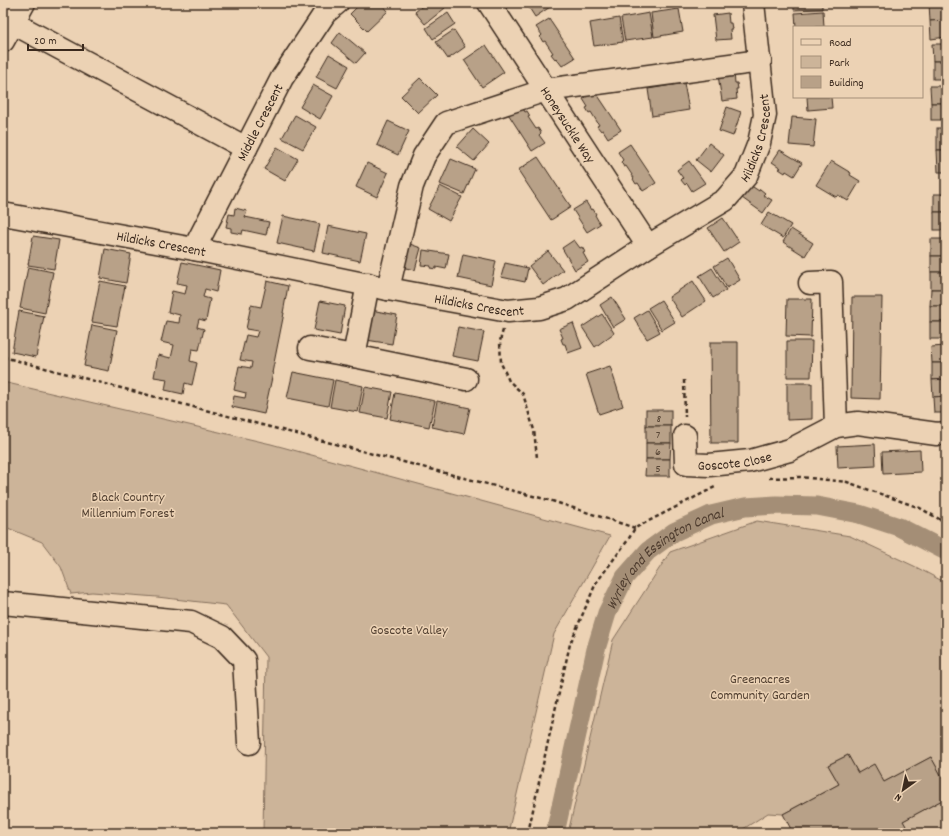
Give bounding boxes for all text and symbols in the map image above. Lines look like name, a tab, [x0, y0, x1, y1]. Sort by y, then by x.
scale bar	[28, 26, 83, 52]
legend	[793, 26, 923, 98]
text: 20 m	[34, 33, 57, 50]
text: Road	[829, 35, 851, 52]
text: Park	[829, 55, 850, 72]
text: Building	[829, 75, 864, 92]
street label: Middle Crescent	[233, 81, 289, 165]
street label: Honeysuckle Way	[534, 83, 599, 168]
street label: Hildicks Crescent	[736, 93, 777, 188]
street label: Hildicks Crescent	[115, 227, 207, 263]
street label: Hildicks Crescent	[433, 290, 525, 323]
house number: 8	[657, 411, 662, 428]
house number: 7	[656, 427, 661, 444]
house number: 6	[655, 444, 661, 461]
street label: Goscote Close	[697, 447, 774, 477]
house number: 5	[655, 461, 661, 478]
park label: Black Country Millennium Forest	[82, 488, 174, 524]
water label: Wyrley and Essington Canal	[601, 503, 727, 614]
park label: Goscote Valley	[370, 621, 448, 641]
park label: Greenacres Community Garden	[710, 670, 810, 706]
north arrow	[883, 770, 923, 810]
text: N	[892, 788, 905, 805]

